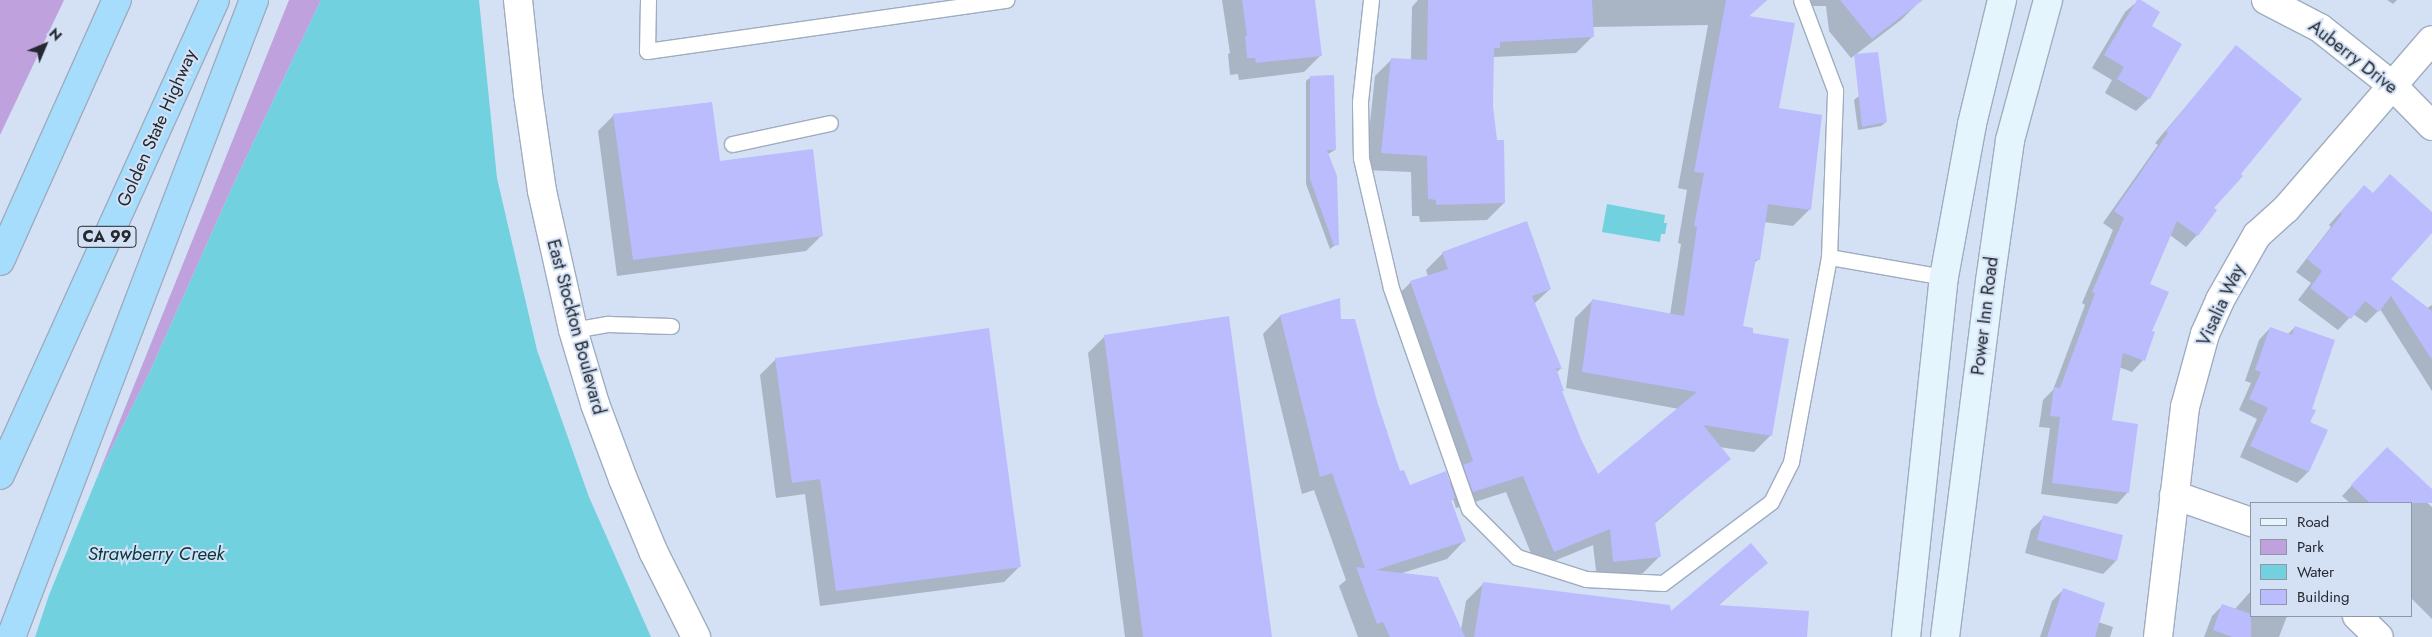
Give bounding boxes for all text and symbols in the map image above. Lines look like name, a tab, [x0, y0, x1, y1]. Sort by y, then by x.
street label: Auberry Drive	[2304, 16, 2402, 98]
north arrow	[20, 20, 70, 70]
text: N	[45, 23, 67, 45]
street label: Golden State Highway	[113, 46, 201, 210]
road number: CA 99	[77, 223, 137, 250]
street label: East Stockton Boulevard	[542, 237, 610, 417]
street label: Power Inn Road	[1967, 256, 2003, 376]
street label: Visalia Way	[2193, 261, 2249, 349]
legend	[2250, 502, 2412, 617]
text: Road	[2297, 511, 2329, 533]
text: Park	[2297, 536, 2324, 558]
water label: Strawberry Creek	[88, 543, 224, 565]
text: Water	[2297, 561, 2334, 583]
text: Building	[2297, 586, 2349, 608]

